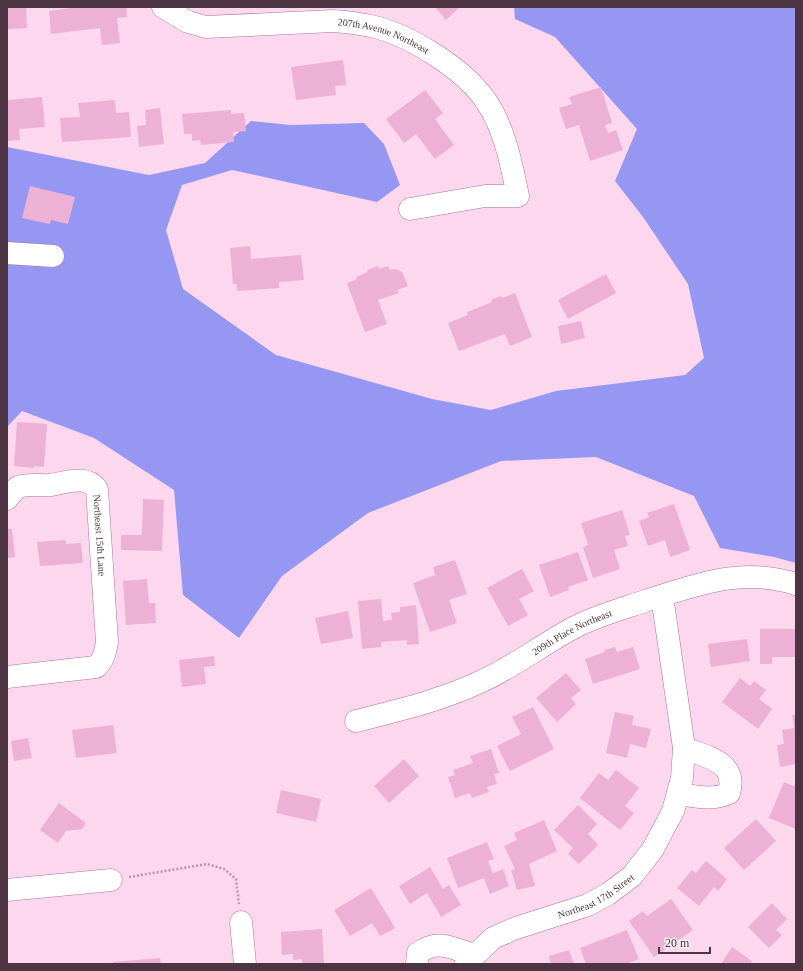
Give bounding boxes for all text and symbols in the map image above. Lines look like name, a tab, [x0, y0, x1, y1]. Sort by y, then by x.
street label: 207th Avenue Northeast	[337, 16, 431, 56]
street label: Northeast 15th Lane	[91, 494, 108, 577]
street label: 209th Place Northeast	[530, 607, 613, 657]
street label: Northeast 17th Street	[556, 872, 636, 920]
scale bar	[659, 929, 710, 955]
text: 20 m	[665, 936, 690, 950]

